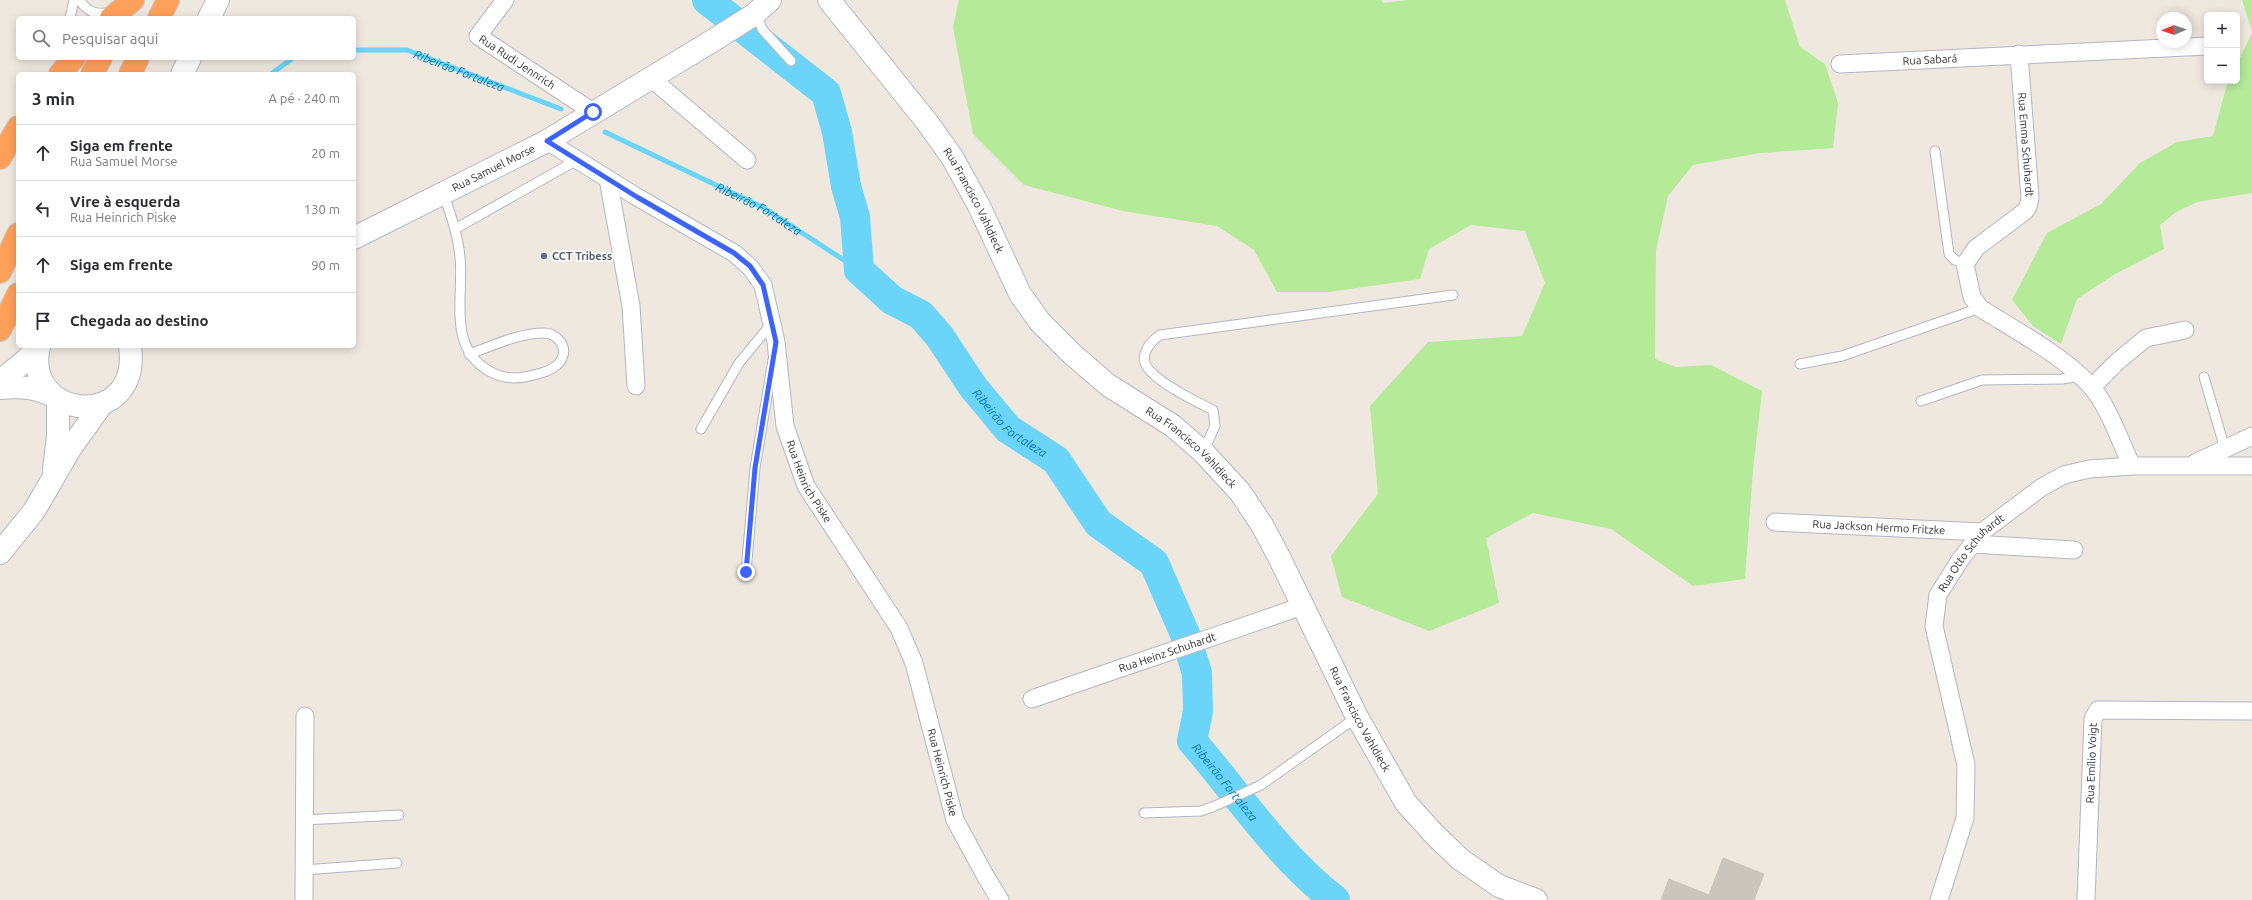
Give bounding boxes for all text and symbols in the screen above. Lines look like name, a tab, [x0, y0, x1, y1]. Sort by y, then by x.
north arrow	[2156, 12, 2192, 48]
map controls	[2204, 12, 2240, 84]
button: +	[2204, 12, 2240, 48]
search box	[16, 16, 356, 60]
icon: search	[30, 27, 52, 49]
text: Pesquisar aqui	[62, 30, 158, 47]
street label: Rua Rudi Jennrich	[477, 33, 557, 91]
water label: Ribeirão Fortaleza	[412, 47, 507, 93]
button: −	[2204, 48, 2240, 84]
street label: Rua Sabará	[1902, 52, 1957, 67]
text: 3 min	[32, 89, 75, 108]
text: A pé · 240 m	[268, 91, 340, 105]
street label: Rua Emma Schuhardt	[2016, 92, 2036, 198]
route start	[584, 103, 602, 121]
text: Siga em frente	[70, 137, 173, 154]
icon: ahead	[32, 142, 54, 164]
street label: Rua Samuel Morse	[450, 142, 537, 194]
street label: Rua Francisco Vahldieck	[941, 145, 1006, 255]
text: 20 m	[311, 146, 340, 160]
text: Rua Samuel Morse	[70, 154, 178, 168]
water label: Ribeirão Fortaleza	[714, 180, 805, 238]
text: Vire à esquerda	[70, 193, 180, 210]
icon: left	[32, 198, 54, 220]
text: 130 m	[304, 202, 340, 216]
text: Rua Heinrich Piske	[70, 210, 177, 224]
place label: CCT Tribess	[552, 250, 612, 262]
marker: CCT Tribess	[539, 251, 549, 261]
icon: ahead	[32, 254, 54, 276]
text: Siga em frente	[70, 256, 173, 273]
text: 90 m	[311, 258, 340, 272]
icon: arrive	[32, 310, 54, 332]
text: Chegada ao destino	[70, 312, 209, 329]
water label: Ribeirão Fortaleza	[971, 386, 1050, 459]
street label: Rua Francisco Vahldieck	[1143, 404, 1239, 490]
street label: Rua Heinrich Piske	[784, 439, 834, 525]
street label: Rua Otto Schuhardt	[1936, 511, 2007, 594]
street label: Rua Jackson Hermo Fritzke	[1812, 518, 1946, 536]
route end	[737, 563, 755, 581]
street label: Rua Heinz Schuhardt	[1117, 630, 1218, 674]
street label: Rua Francisco Vahldieck	[1327, 665, 1393, 774]
street label: Rua Emílio Voigt	[2084, 722, 2099, 804]
street label: Rua Heinrich Piske	[925, 727, 960, 818]
water label: Ribeirão Fortaleza	[1190, 740, 1261, 824]

